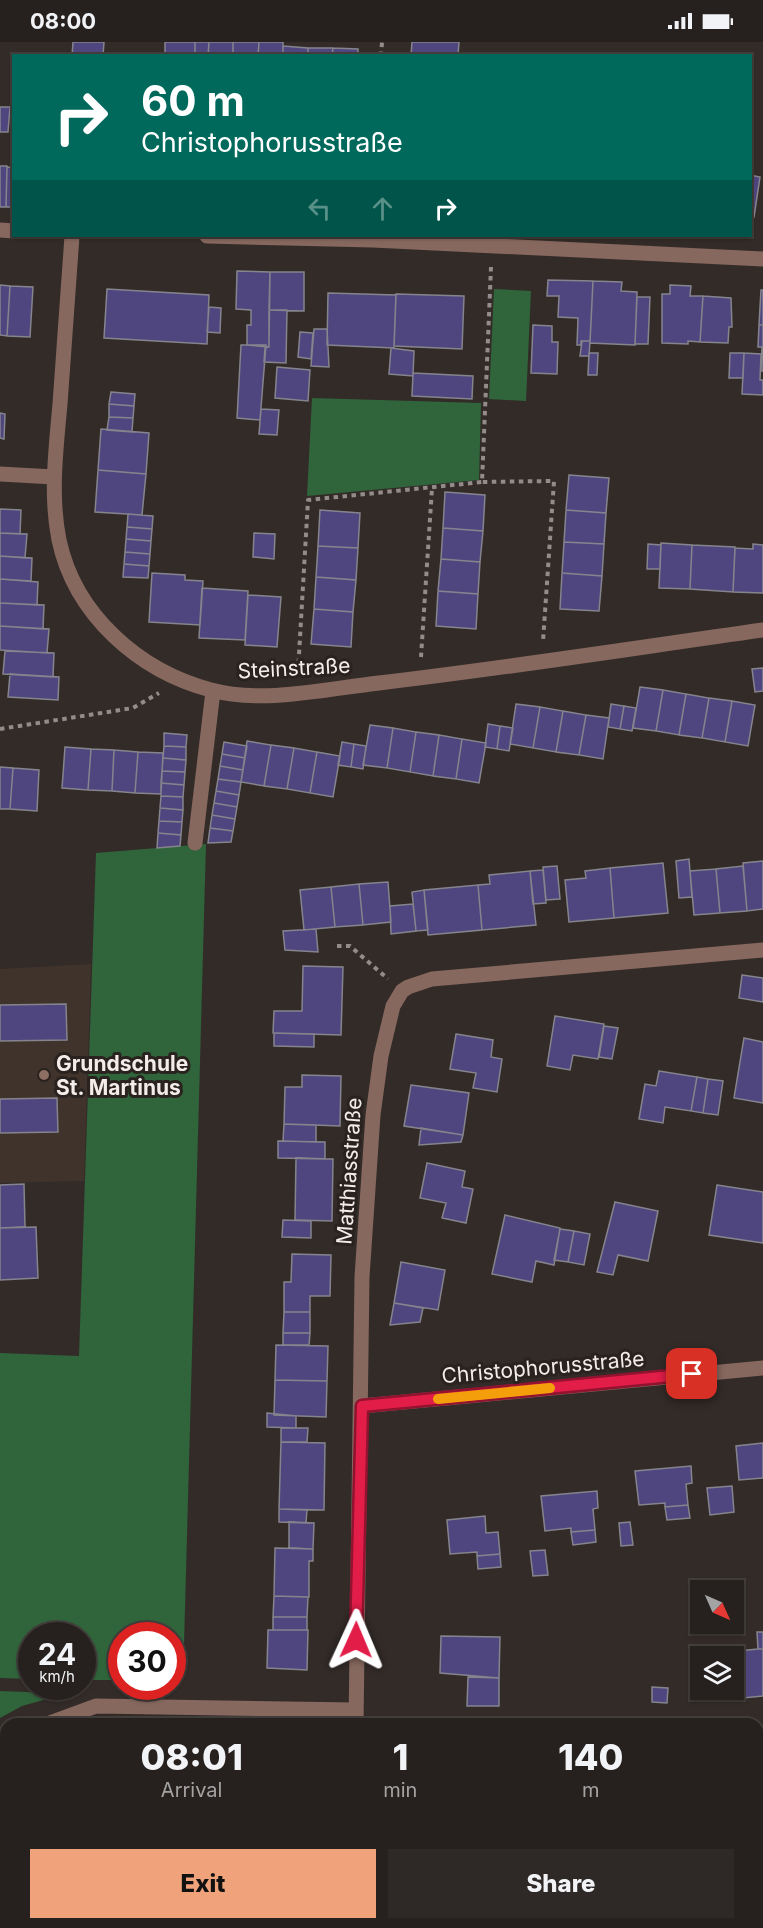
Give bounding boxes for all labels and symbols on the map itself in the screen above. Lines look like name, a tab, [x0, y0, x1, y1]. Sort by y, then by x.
street label: Steinstraße	[237, 653, 351, 683]
place label: Grundschule St. Martinus	[56, 1051, 188, 1100]
marker: Grundschule St. Martinus	[37, 1068, 51, 1082]
street label: Matthiasstraße	[331, 1097, 367, 1245]
street label: Christophorusstraße	[441, 1346, 645, 1388]
pin	[666, 1348, 717, 1399]
north arrow	[690, 1580, 744, 1634]
position arrow	[324, 1608, 388, 1672]
speed limit sign: 30	[108, 1622, 186, 1700]

